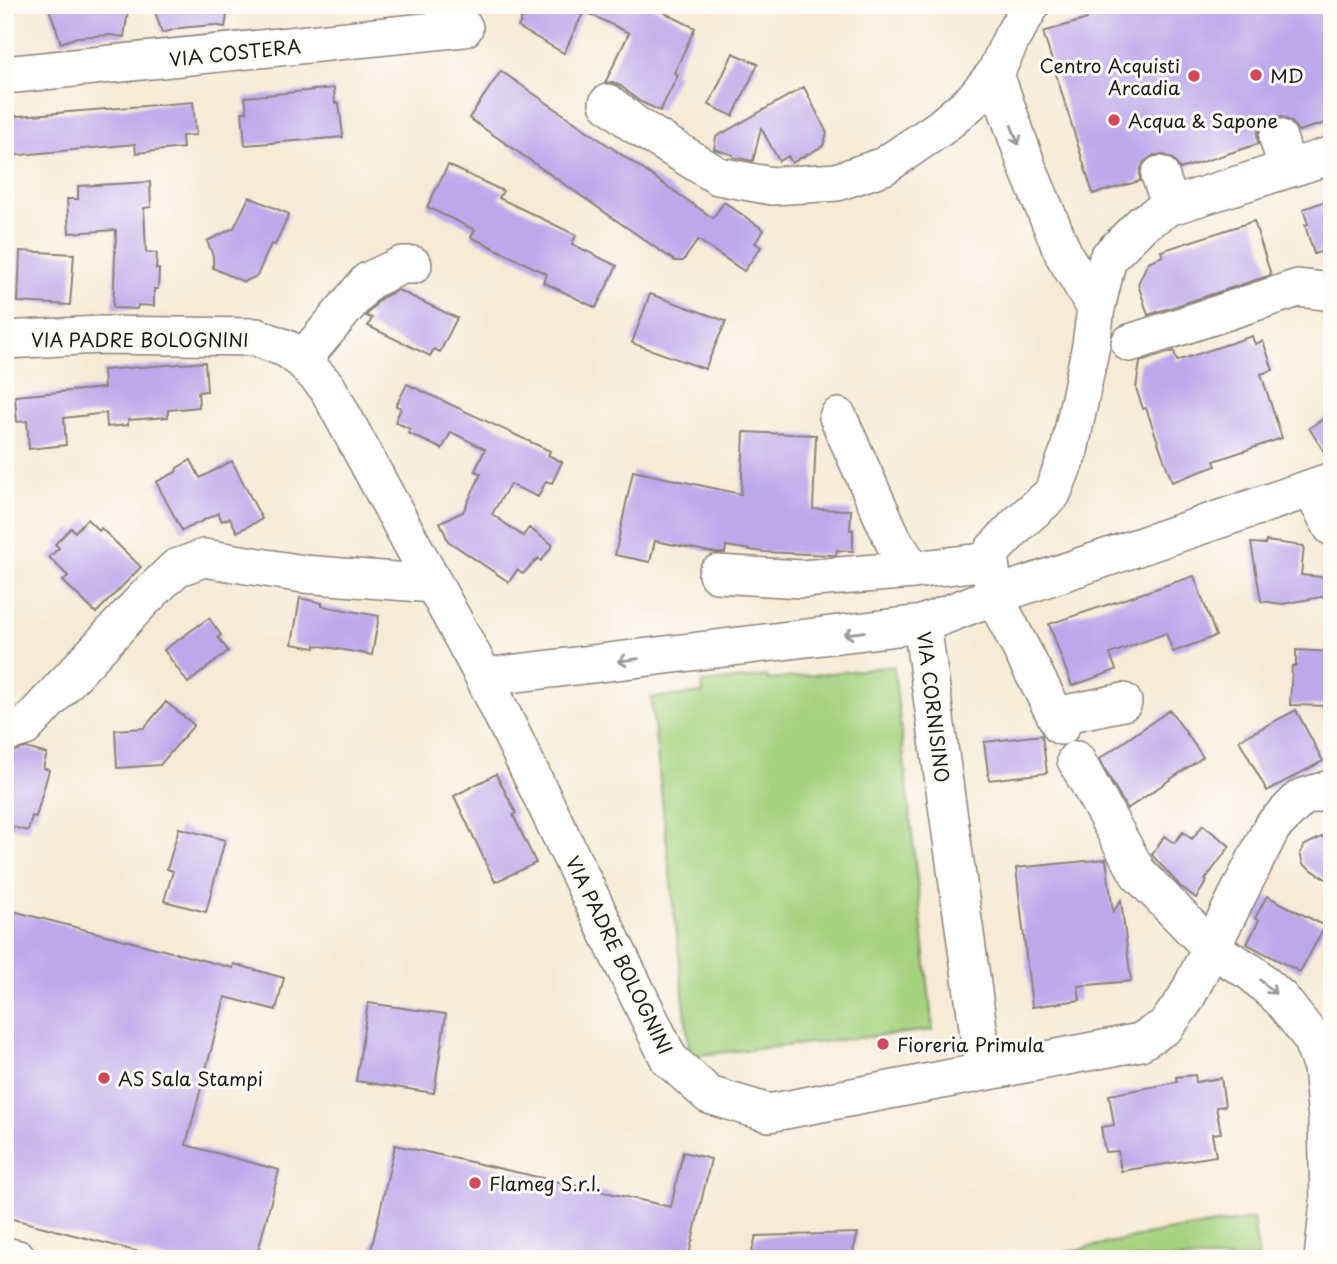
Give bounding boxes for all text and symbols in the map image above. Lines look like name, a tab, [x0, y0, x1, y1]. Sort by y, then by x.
street label: VIA COSTERA	[168, 31, 302, 73]
place label: Centro Acquisti Arcadia	[1039, 51, 1180, 101]
place label: MD	[1270, 61, 1304, 89]
marker: MD	[1248, 67, 1264, 83]
marker: Centro Acquisti Arcadia	[1186, 68, 1202, 84]
place label: Acqua & Sapone	[1128, 106, 1278, 134]
marker: Acqua & Sapone	[1106, 112, 1122, 128]
one-way arrow	[1010, 123, 1023, 145]
street label: VIA PADRE BOLOGNINI	[31, 325, 249, 353]
one-way arrow	[844, 626, 866, 639]
street label: VIA CORNISINO	[911, 630, 957, 784]
one-way arrow	[618, 653, 640, 666]
street label: VIA PADRE BOLOGNINI	[560, 851, 680, 1059]
one-way arrow	[1259, 979, 1277, 995]
place label: Fioreria Primula	[897, 1030, 1044, 1058]
marker: Fioreria Primula	[875, 1036, 891, 1052]
place label: AS Sala Stampi	[118, 1064, 263, 1092]
marker: AS Sala Stampi	[96, 1070, 112, 1086]
place label: Flameg S.r.l.	[489, 1169, 601, 1197]
marker: Flameg S.r.l.	[467, 1175, 483, 1191]

